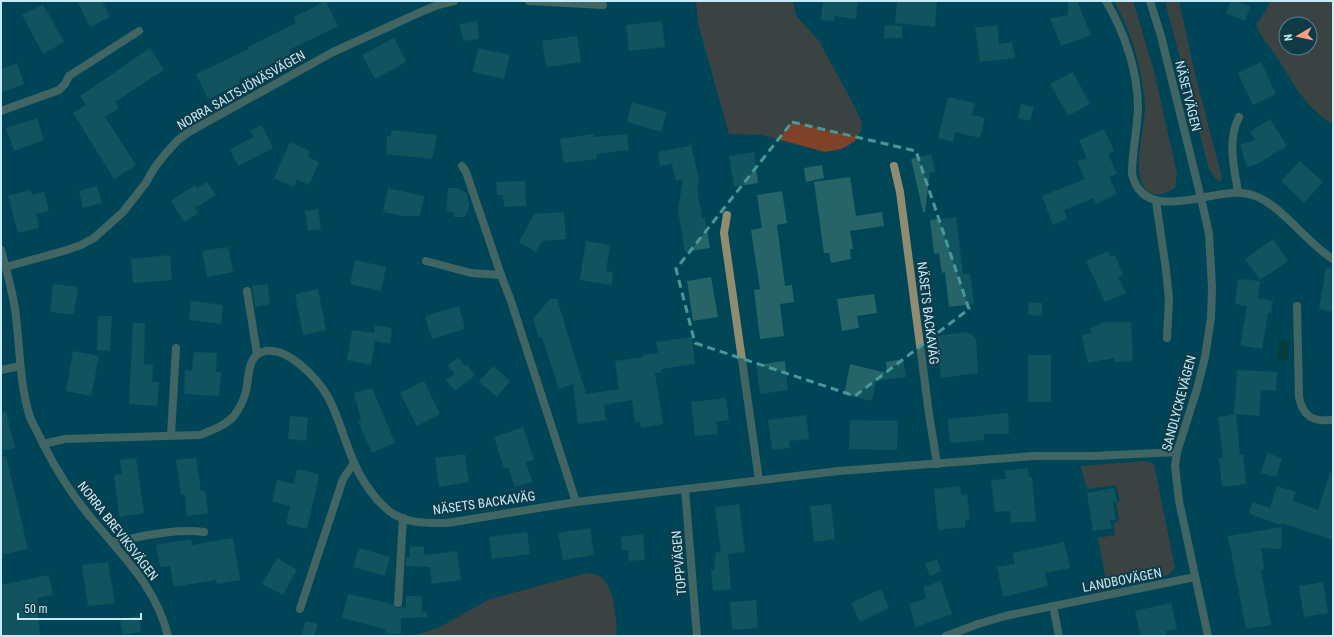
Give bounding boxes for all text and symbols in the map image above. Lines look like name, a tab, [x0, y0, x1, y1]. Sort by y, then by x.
north arrow	[1278, 16, 1318, 56]
text: N	[1282, 33, 1296, 42]
street label: NORRA SALTSJÖNÄSVÄGEN	[174, 47, 308, 133]
street label: NÄSETVÄGEN	[1172, 59, 1204, 133]
street label: NÄSETS BACKAVÄG	[914, 261, 942, 365]
street label: SANDLYCKEVÄGEN	[1159, 354, 1199, 452]
street label: NORRA BREVIKSVÄGEN	[75, 479, 161, 583]
street label: NÄSETS BACKAVÄG	[432, 488, 536, 518]
street label: TOPPVÄGEN	[669, 530, 689, 596]
street label: LANDBOVÄGEN	[1081, 565, 1163, 595]
scale bar	[18, 595, 141, 621]
text: 50 m	[24, 602, 48, 616]

